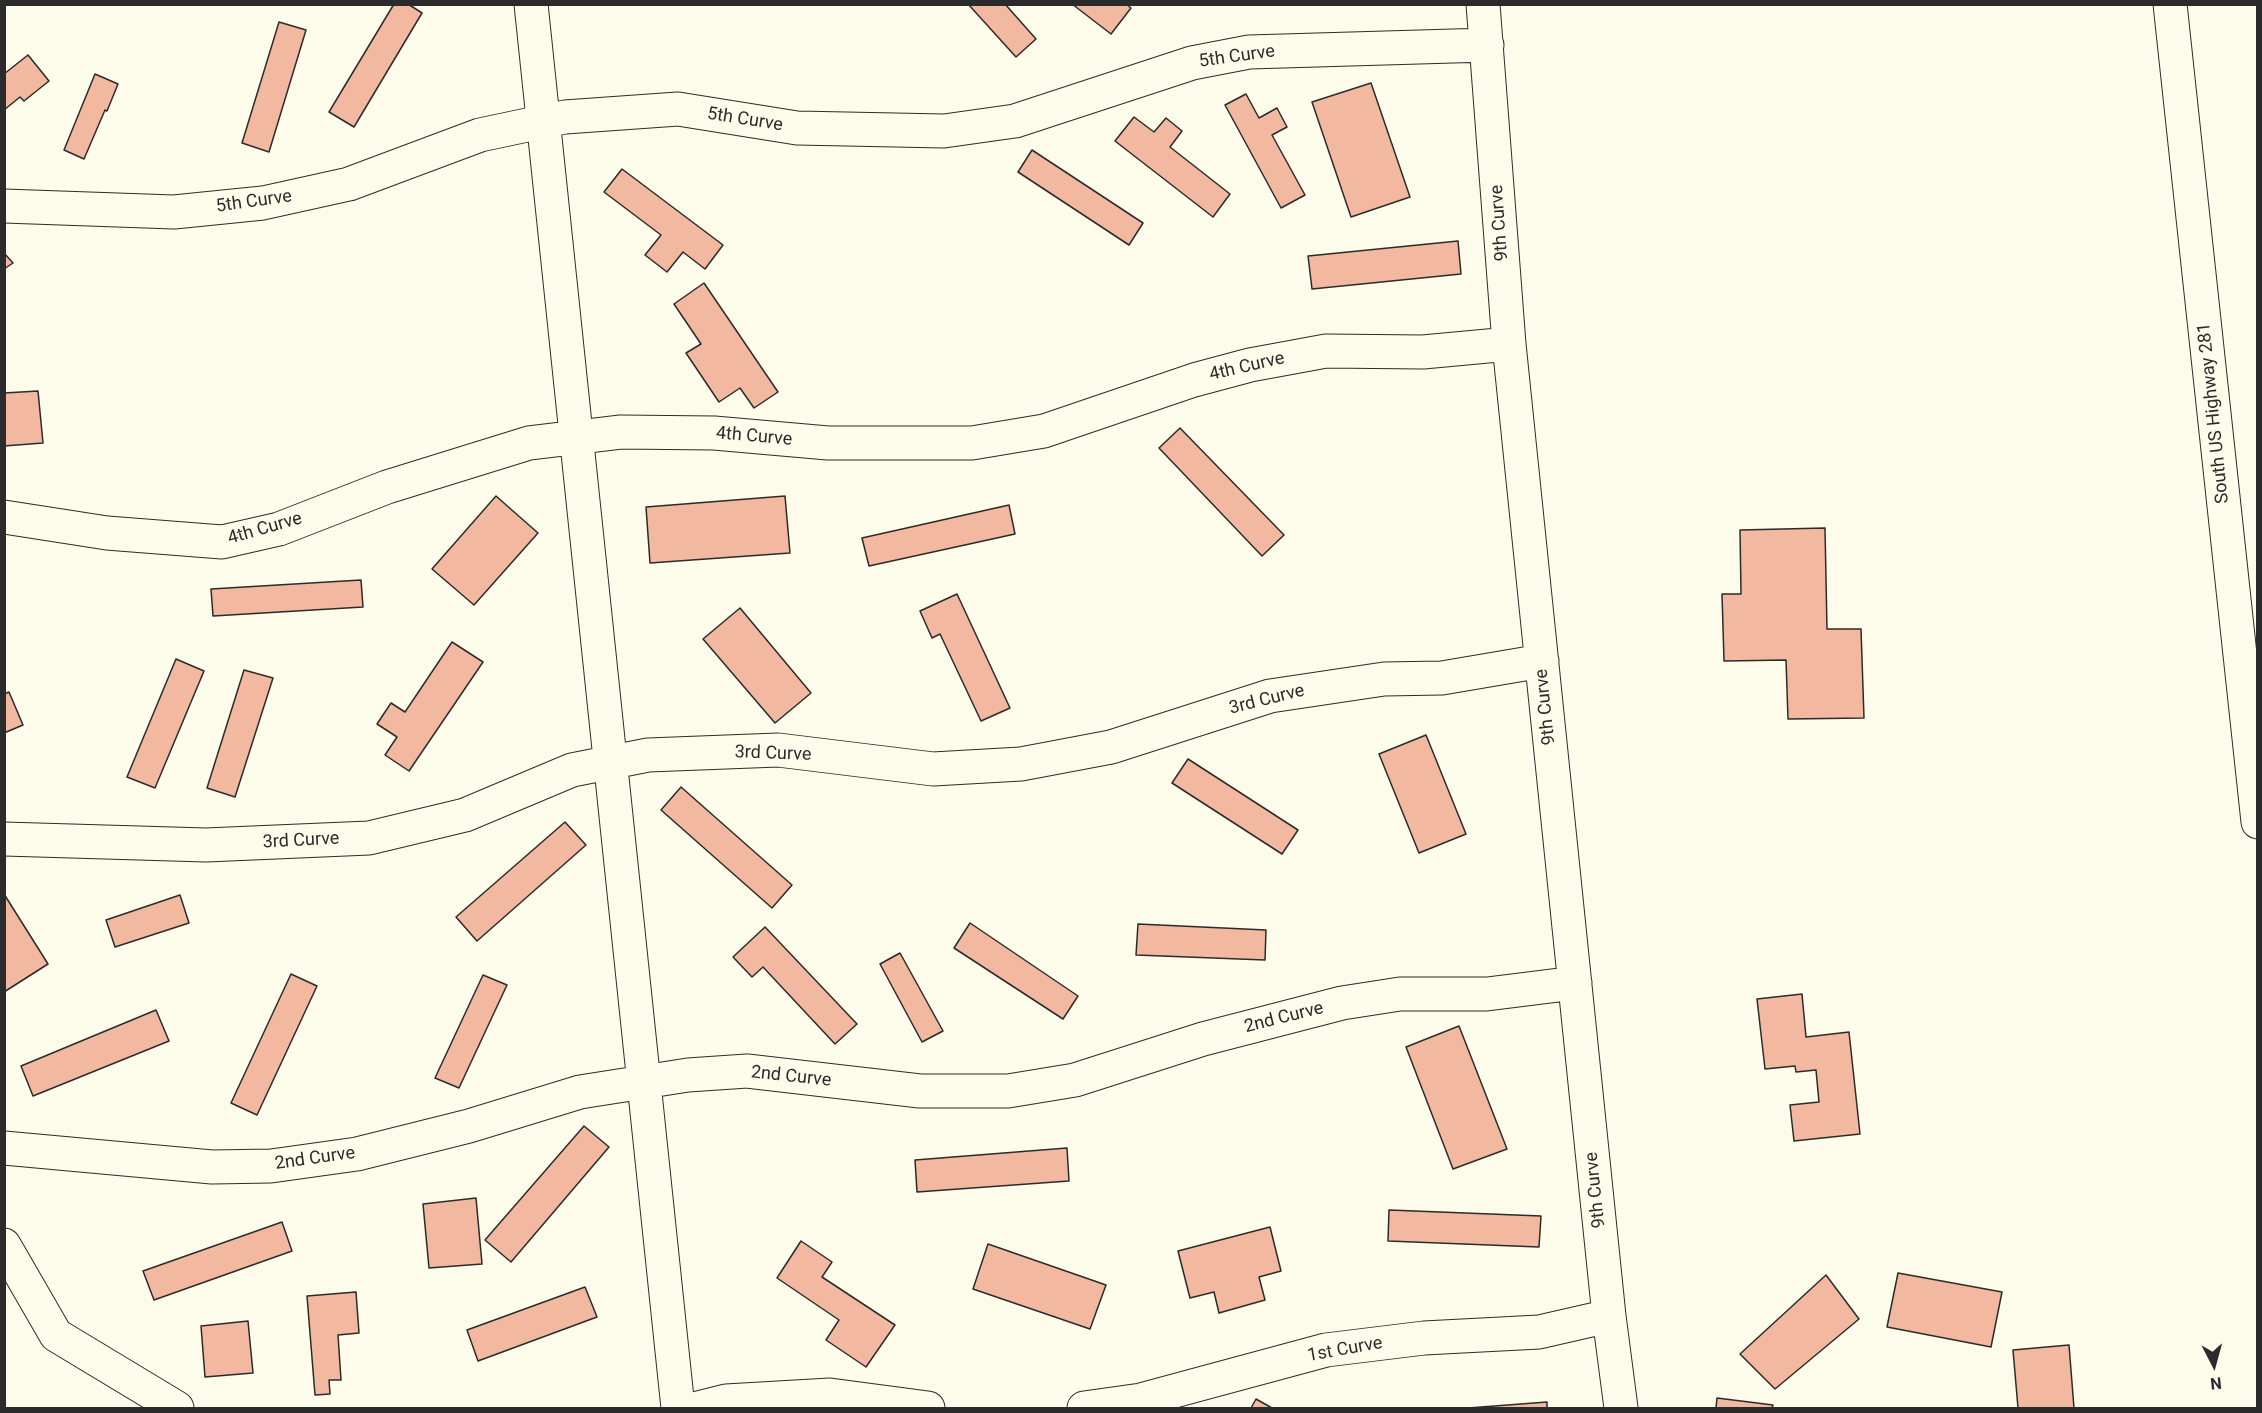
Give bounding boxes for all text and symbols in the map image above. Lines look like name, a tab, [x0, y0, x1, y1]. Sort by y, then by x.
street label: 5th Curve	[1198, 41, 1276, 73]
street label: 5th Curve	[706, 103, 784, 137]
street label: 9th Curve	[1487, 184, 1513, 262]
street label: 5th Curve	[215, 186, 293, 218]
street label: South US Highway 281	[2194, 322, 2234, 504]
street label: 4th Curve	[1207, 348, 1287, 386]
street label: 4th Curve	[715, 423, 793, 451]
street label: 4th Curve	[225, 508, 305, 550]
street label: 9th Curve	[1531, 668, 1561, 746]
street label: 3rd Curve	[1227, 680, 1307, 720]
street label: 3rd Curve	[734, 742, 812, 766]
street label: 3rd Curve	[262, 828, 340, 854]
street label: 2nd Curve	[1242, 998, 1326, 1038]
street label: 2nd Curve	[750, 1062, 832, 1092]
street label: 2nd Curve	[274, 1143, 356, 1175]
street label: 9th Curve	[1581, 1151, 1611, 1229]
street label: 1st Curve	[1306, 1333, 1384, 1367]
north arrow	[2184, 1335, 2244, 1395]
text: N	[2209, 1373, 2223, 1393]

